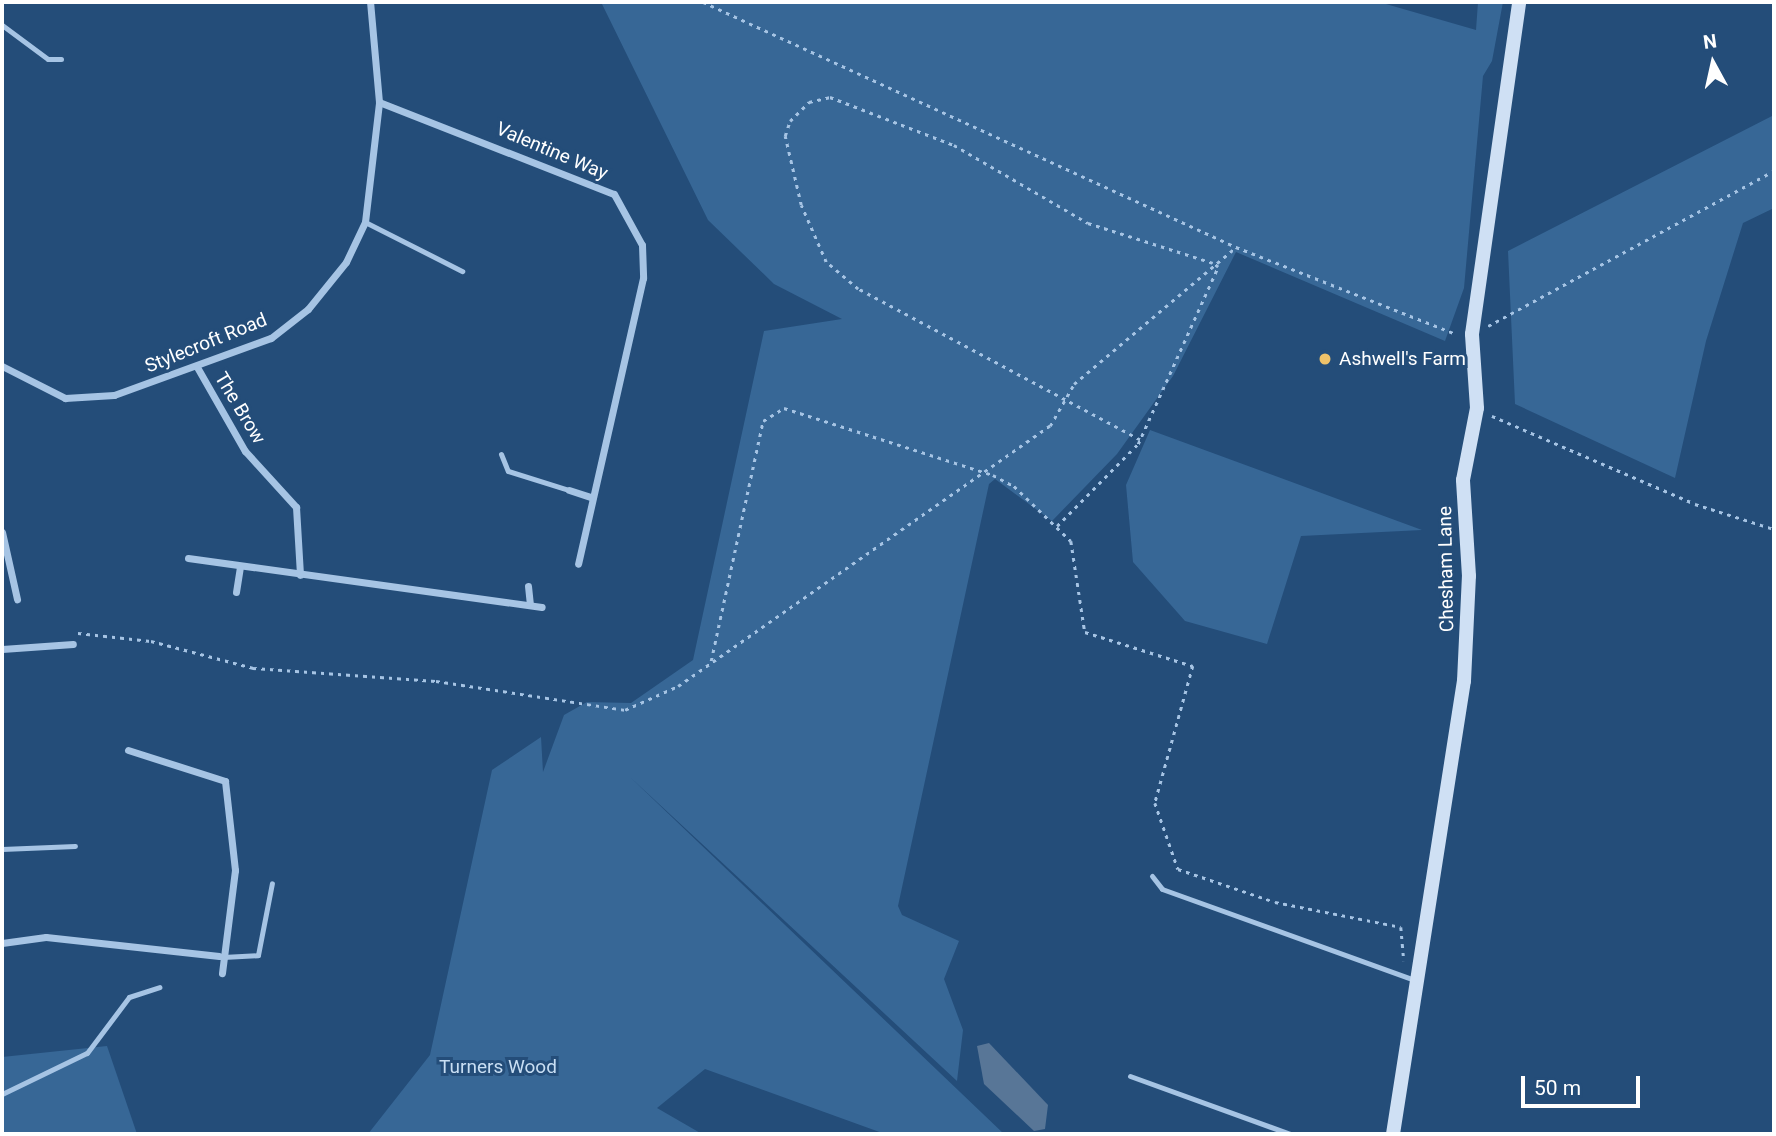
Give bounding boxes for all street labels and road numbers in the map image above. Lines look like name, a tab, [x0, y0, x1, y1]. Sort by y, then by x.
street label: Valentine Way	[493, 117, 611, 185]
street label: Stylecroft Road	[142, 308, 270, 378]
street label: The Brow	[210, 368, 270, 448]
street label: Chesham Lane	[1434, 506, 1458, 632]

